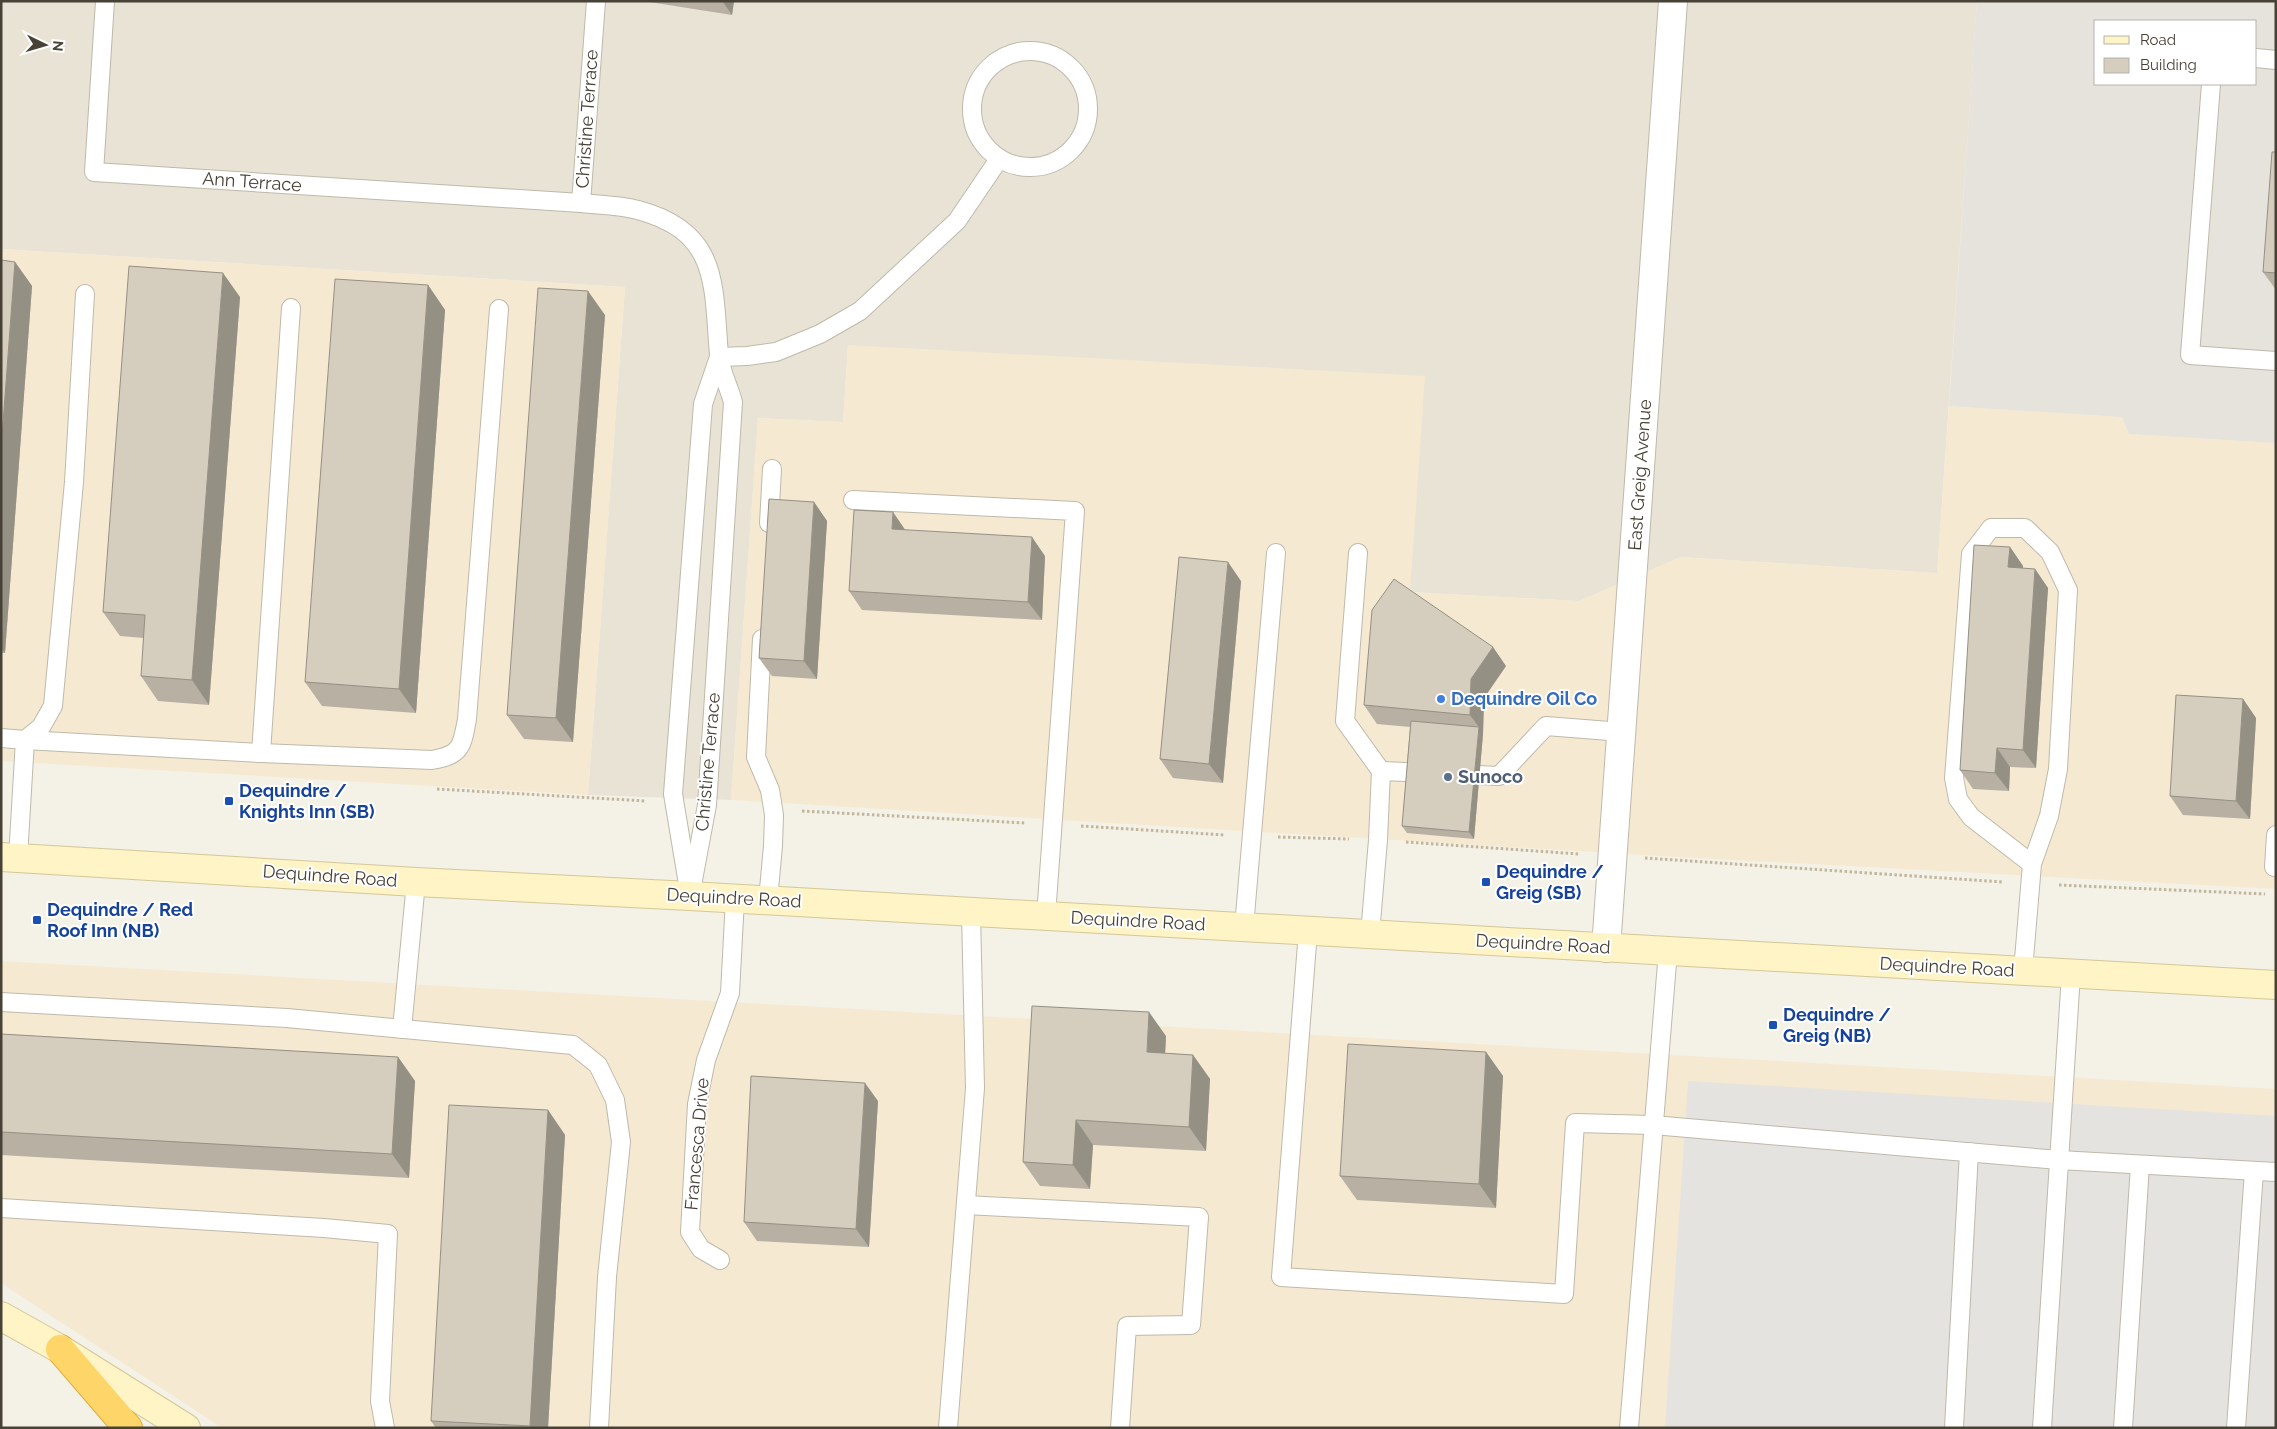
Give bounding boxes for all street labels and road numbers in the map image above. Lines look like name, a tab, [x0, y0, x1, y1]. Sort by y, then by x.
street label: Christine Terrace	[571, 48, 602, 189]
street label: Ann Terrace	[202, 168, 303, 195]
street label: East Greig Avenue	[1624, 398, 1655, 551]
street label: Christine Terrace	[691, 691, 724, 832]
street label: Dequindre Road	[262, 860, 398, 891]
street label: Dequindre Road	[666, 883, 802, 912]
street label: Dequindre Road	[1070, 906, 1206, 935]
street label: Dequindre Road	[1475, 929, 1611, 958]
street label: Dequindre Road	[1879, 952, 2015, 981]
street label: Francesca Drive	[680, 1076, 713, 1211]

